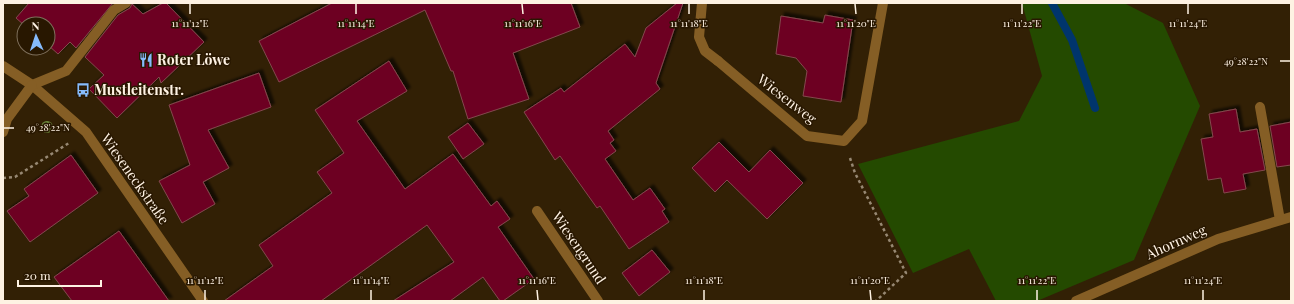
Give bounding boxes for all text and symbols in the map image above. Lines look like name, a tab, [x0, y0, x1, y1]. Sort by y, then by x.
north arrow	[16, 16, 56, 56]
text: 11°11'12"E	[171, 16, 209, 30]
text: 11°11'14"E	[337, 16, 375, 30]
text: 11°11'16"E	[504, 16, 542, 30]
text: 11°11'18"E	[670, 16, 708, 30]
text: 11°11'20"E	[836, 16, 876, 30]
text: 11°11'22"E	[1003, 16, 1041, 30]
text: 11°11'24"E	[1169, 16, 1207, 30]
text: N	[31, 18, 40, 33]
place label: Roter Löwe	[157, 50, 230, 69]
restaurant icon: Roter Löwe	[138, 52, 154, 68]
text: 49°28'22"N	[1224, 54, 1268, 68]
street label: Wiesenweg	[753, 69, 821, 128]
place label: Mustleitenstr.	[94, 80, 184, 99]
bus stop icon: Mustleitenstr.	[75, 82, 91, 98]
text: 49°28'22"N	[26, 120, 70, 134]
street label: Wieseneckstraße	[97, 129, 174, 228]
street label: Wiesengrund	[548, 207, 611, 288]
street label: Ahornweg	[1142, 220, 1210, 264]
scale bar	[18, 262, 101, 288]
text: 20 m	[24, 267, 51, 283]
text: 11°11'12"E	[186, 273, 224, 287]
text: 11°11'14"E	[352, 273, 390, 287]
text: 11°11'16"E	[518, 273, 556, 287]
text: 11°11'18"E	[685, 273, 723, 287]
text: 11°11'20"E	[850, 273, 890, 287]
text: 11°11'22"E	[1018, 273, 1056, 287]
text: 11°11'24"E	[1184, 273, 1222, 287]

